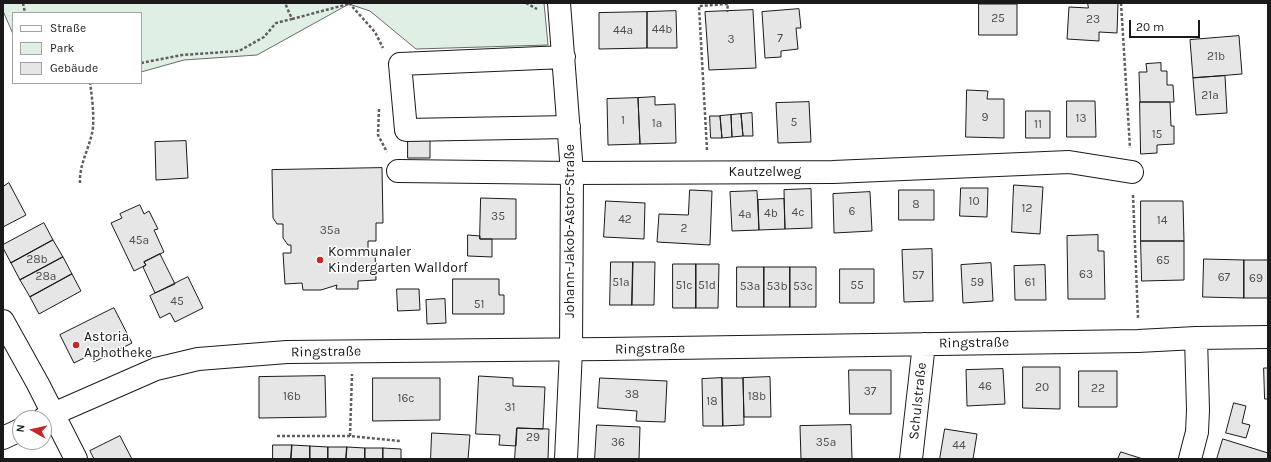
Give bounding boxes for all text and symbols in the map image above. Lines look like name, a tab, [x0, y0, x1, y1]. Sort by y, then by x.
legend	[12, 12, 142, 84]
house number: 25	[991, 12, 1005, 26]
scale bar	[1131, 12, 1202, 38]
house number: 23	[1086, 13, 1100, 27]
text: 20 m	[1136, 20, 1164, 34]
text: Straße	[50, 21, 86, 35]
house number: 44b	[652, 23, 672, 37]
house number: 44a	[613, 24, 633, 38]
house number: 7	[777, 32, 783, 46]
house number: 3	[727, 33, 735, 47]
text: Park	[50, 41, 74, 55]
house number: 21b	[1207, 50, 1225, 64]
text: Gebäude	[50, 61, 98, 75]
house number: 21a	[1201, 89, 1219, 103]
house number: 9	[982, 111, 988, 125]
house number: 13	[1075, 112, 1087, 126]
house number: 1	[621, 114, 625, 128]
house number: 5	[791, 116, 797, 130]
house number: 1a	[652, 117, 662, 131]
house number: 11	[1034, 118, 1042, 132]
house number: 15	[1152, 128, 1162, 142]
street label: Johann-Jakob-Astor-Straße	[562, 144, 578, 318]
street label: Kautzelweg	[729, 164, 801, 180]
house number: 10	[968, 195, 980, 209]
house number: 8	[912, 198, 920, 212]
house number: 12	[1022, 202, 1032, 216]
house number: 6	[849, 205, 855, 219]
house number: 4c	[792, 206, 804, 220]
house number: 4b	[764, 207, 778, 221]
house number: 4a	[738, 208, 752, 222]
house number: 35	[491, 210, 505, 224]
house number: 42	[618, 213, 632, 227]
house number: 14	[1157, 214, 1167, 228]
house number: 2	[681, 222, 687, 236]
house number: 35a	[320, 224, 340, 238]
house number: 45a	[129, 234, 149, 248]
place label: Kommunaler Kindergarten Walldorf	[328, 244, 468, 276]
house number: 28b	[26, 253, 48, 267]
house number: 65	[1156, 254, 1170, 268]
marker: Kommunaler Kindergarten Walldorf	[315, 255, 325, 265]
house number: 63	[1079, 268, 1093, 282]
house number: 57	[912, 269, 924, 283]
house number: 28a	[36, 270, 56, 284]
house number: 67	[1218, 271, 1230, 285]
house number: 69	[1249, 272, 1263, 286]
house number: 51a	[612, 276, 630, 290]
house number: 59	[970, 276, 984, 290]
house number: 61	[1025, 276, 1035, 290]
house number: 51c	[676, 279, 692, 293]
house number: 51d	[698, 279, 716, 293]
house number: 55	[850, 279, 864, 293]
house number: 53a	[740, 280, 760, 294]
house number: 53b	[767, 280, 787, 294]
house number: 53c	[793, 280, 813, 294]
house number: 45	[170, 295, 184, 309]
house number: 51	[474, 298, 484, 312]
place label: Astoria Aphotheke	[84, 329, 152, 362]
street label: Ringstraße	[939, 334, 1009, 352]
marker: Astoria Aphotheke	[71, 340, 81, 350]
street label: Ringstraße	[615, 340, 685, 358]
street label: Ringstraße	[291, 343, 361, 361]
street label: Schulstraße	[906, 361, 930, 441]
house number: 46	[978, 380, 992, 394]
house number: 20	[1035, 381, 1049, 395]
house number: 22	[1091, 382, 1105, 396]
house number: 37	[864, 385, 876, 399]
house number: 38	[625, 388, 639, 402]
house number: 16b	[283, 390, 301, 404]
house number: 18b	[748, 390, 766, 404]
house number: 16c	[397, 392, 415, 406]
house number: 18	[706, 395, 718, 409]
house number: 31	[504, 401, 516, 415]
north arrow	[12, 410, 52, 450]
text: N	[14, 424, 28, 433]
house number: 29	[526, 431, 540, 445]
house number: 36	[611, 436, 625, 450]
house number: 35a	[816, 436, 836, 450]
house number: 44	[952, 439, 966, 453]

